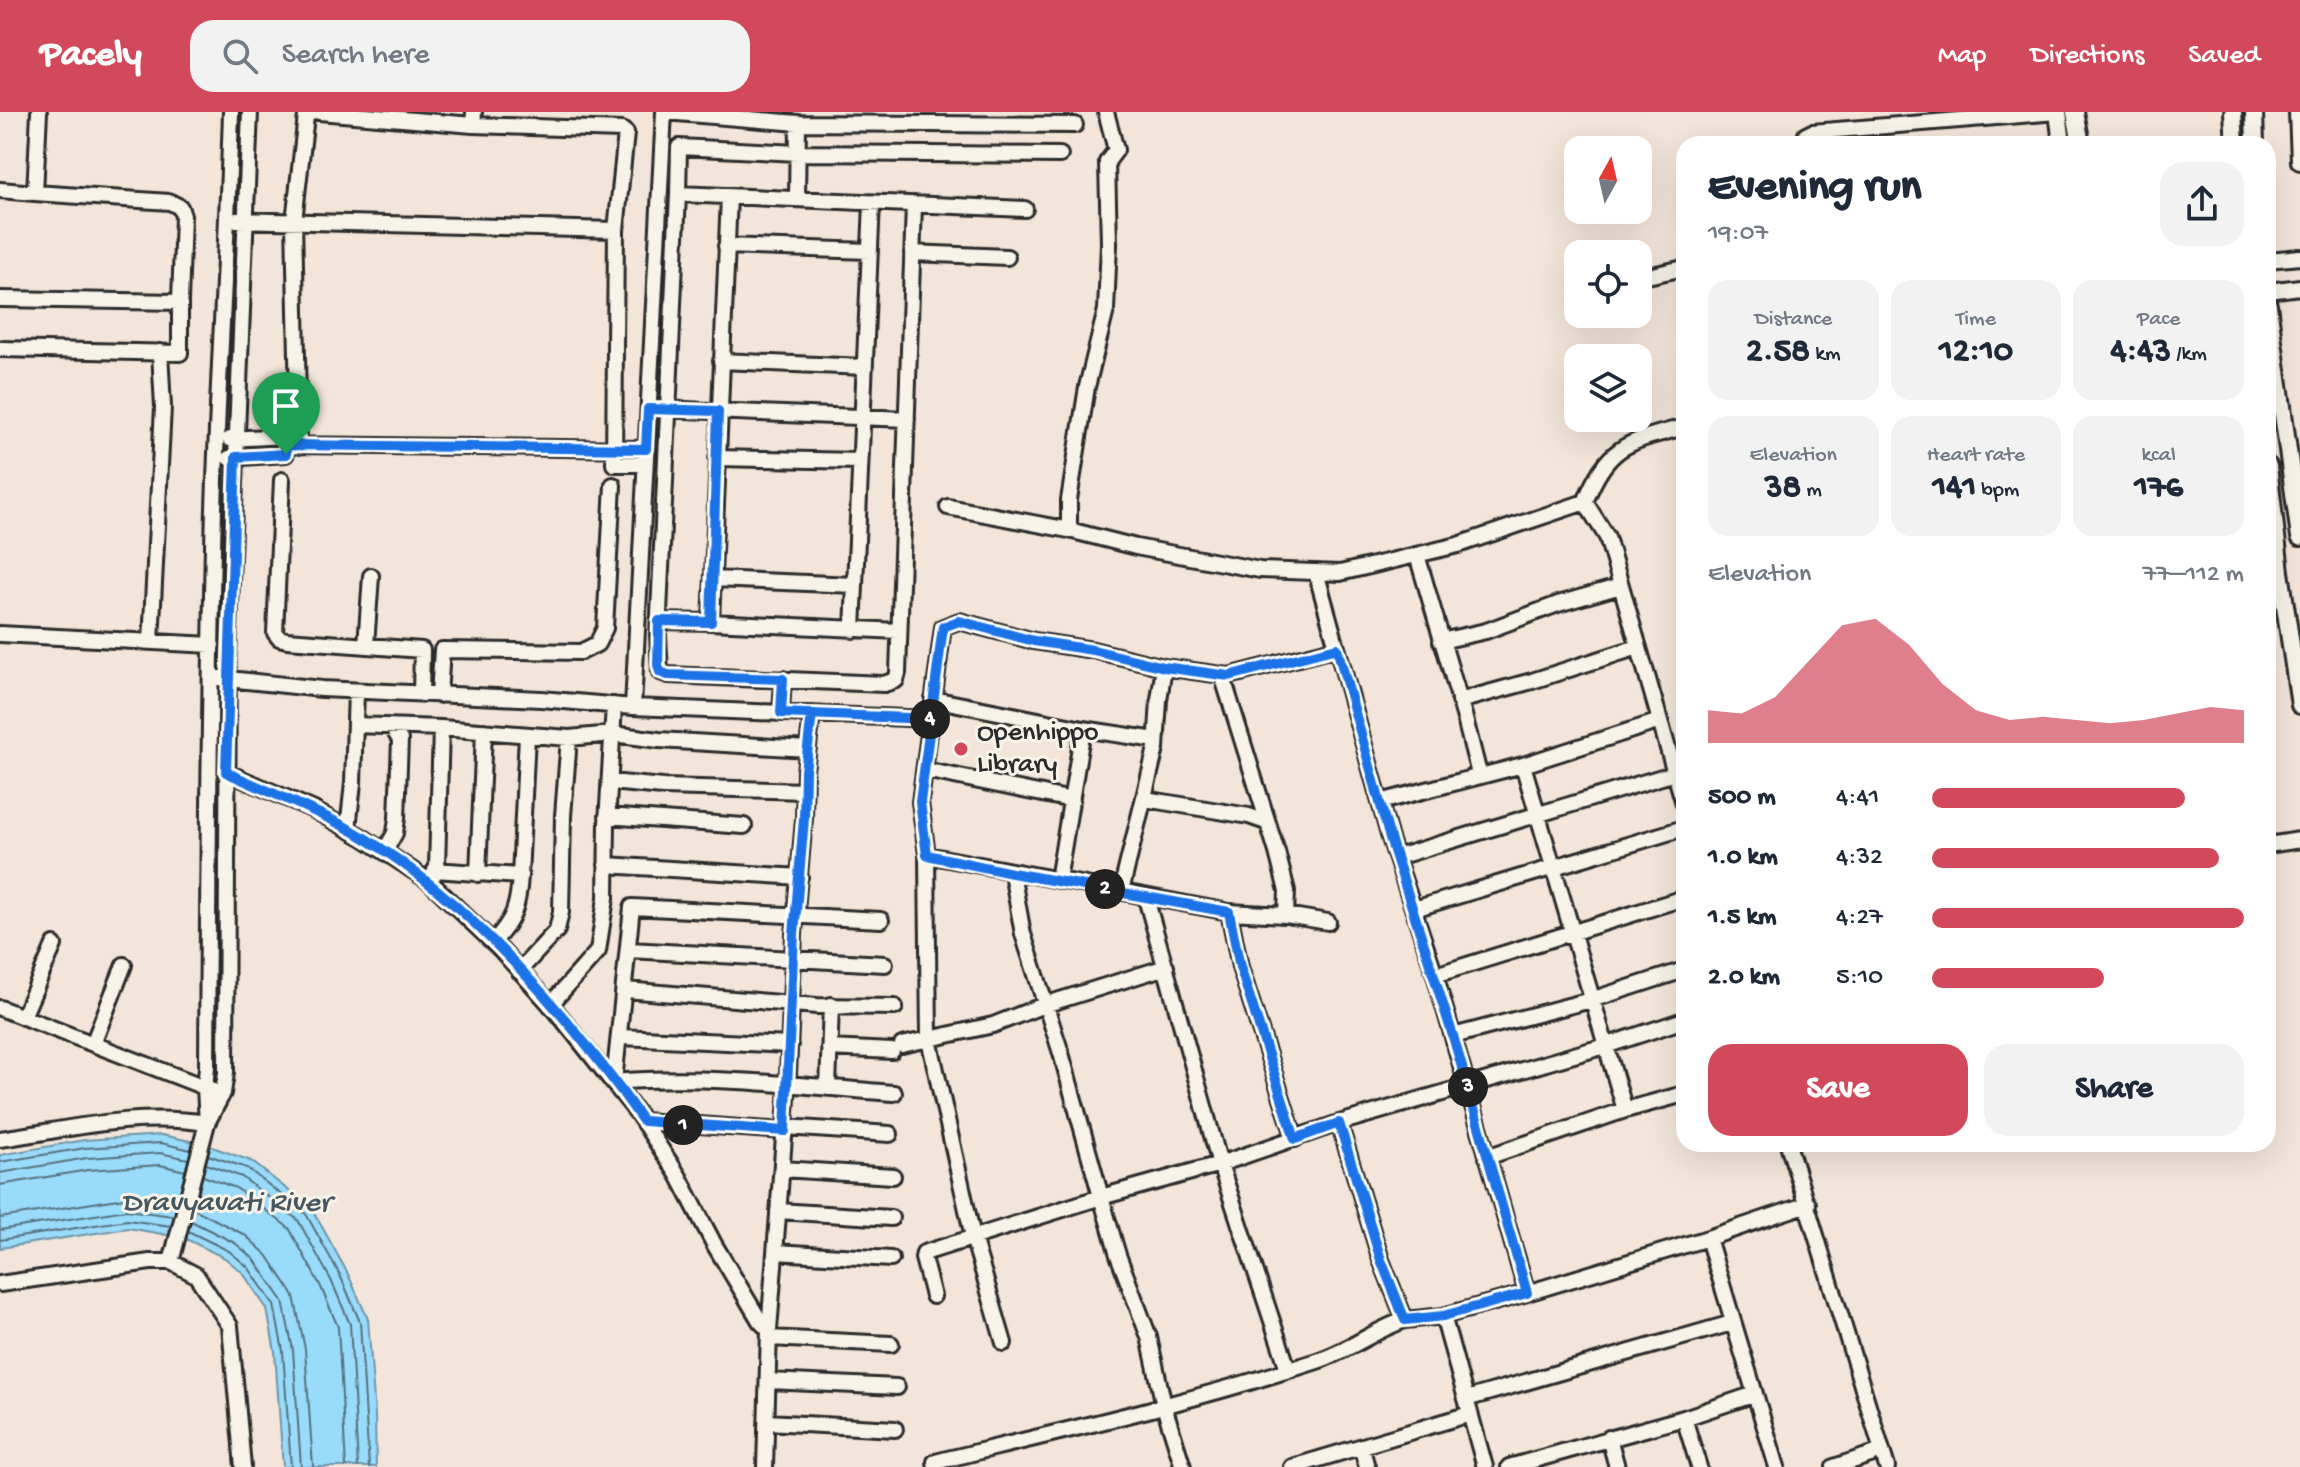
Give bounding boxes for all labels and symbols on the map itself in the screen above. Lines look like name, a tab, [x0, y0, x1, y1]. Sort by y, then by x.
north arrow	[1564, 136, 1652, 224]
pin	[252, 372, 320, 454]
pin: 4	[910, 699, 950, 739]
place label: Openhippo Library	[977, 717, 1099, 782]
marker: Openhippo Library	[952, 740, 970, 758]
pin: 2	[1085, 869, 1125, 909]
pin: 3	[1448, 1067, 1488, 1107]
pin: 1	[663, 1105, 703, 1145]
water label: Dravyavati River	[122, 1187, 336, 1222]

